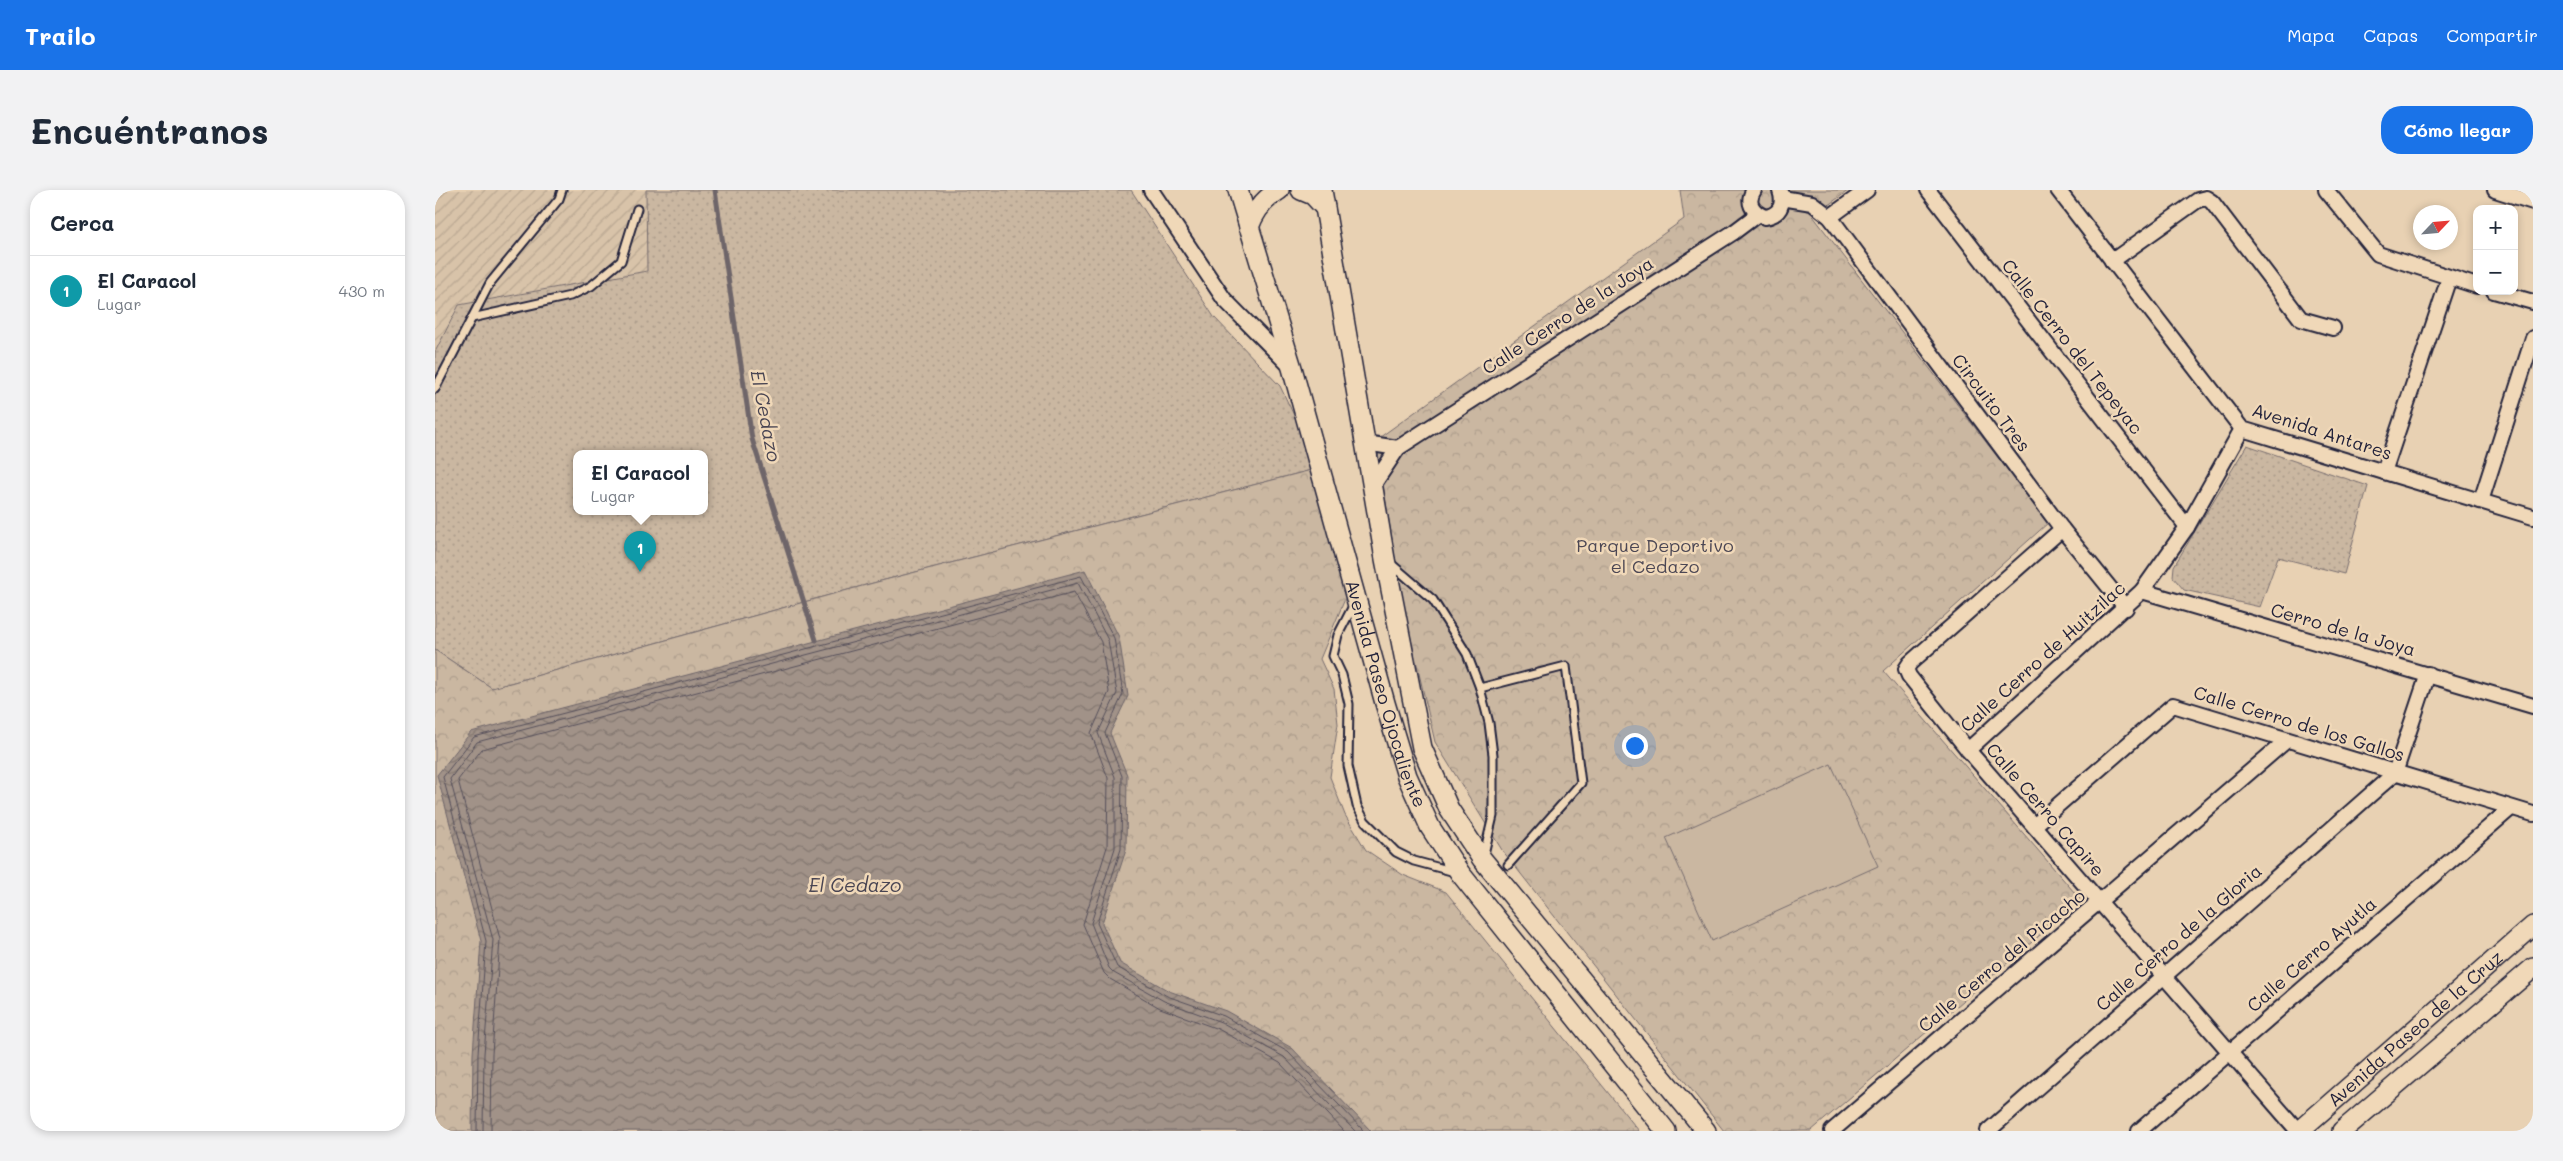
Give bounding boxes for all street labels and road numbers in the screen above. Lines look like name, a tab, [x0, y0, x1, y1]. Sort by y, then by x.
street label: Calle Cerro de la Joya	[1477, 251, 1658, 380]
street label: Calle Cerro del Tepeyac	[1997, 254, 2149, 439]
street label: Circuito Tres	[1947, 349, 2036, 456]
street label: Avenida Antares	[2249, 397, 2395, 465]
street label: Calle Cerro de Huitzilac	[1955, 575, 2130, 737]
street label: Avenida Paseo Ojocaliente	[1340, 577, 1433, 811]
street label: Cerro de la Joya	[2268, 597, 2418, 661]
street label: Calle Cerro de los Gallos	[2191, 679, 2408, 767]
street label: Calle Cerro Capire	[1981, 738, 2110, 881]
street label: Calle Cerro de la Gloria	[2090, 858, 2266, 1016]
street label: Calle Cerro del Picacho	[1913, 883, 2090, 1037]
street label: Calle Cerro Ayutla	[2242, 891, 2381, 1017]
street label: Avenida Paseo de la Cruz	[2322, 945, 2508, 1111]

